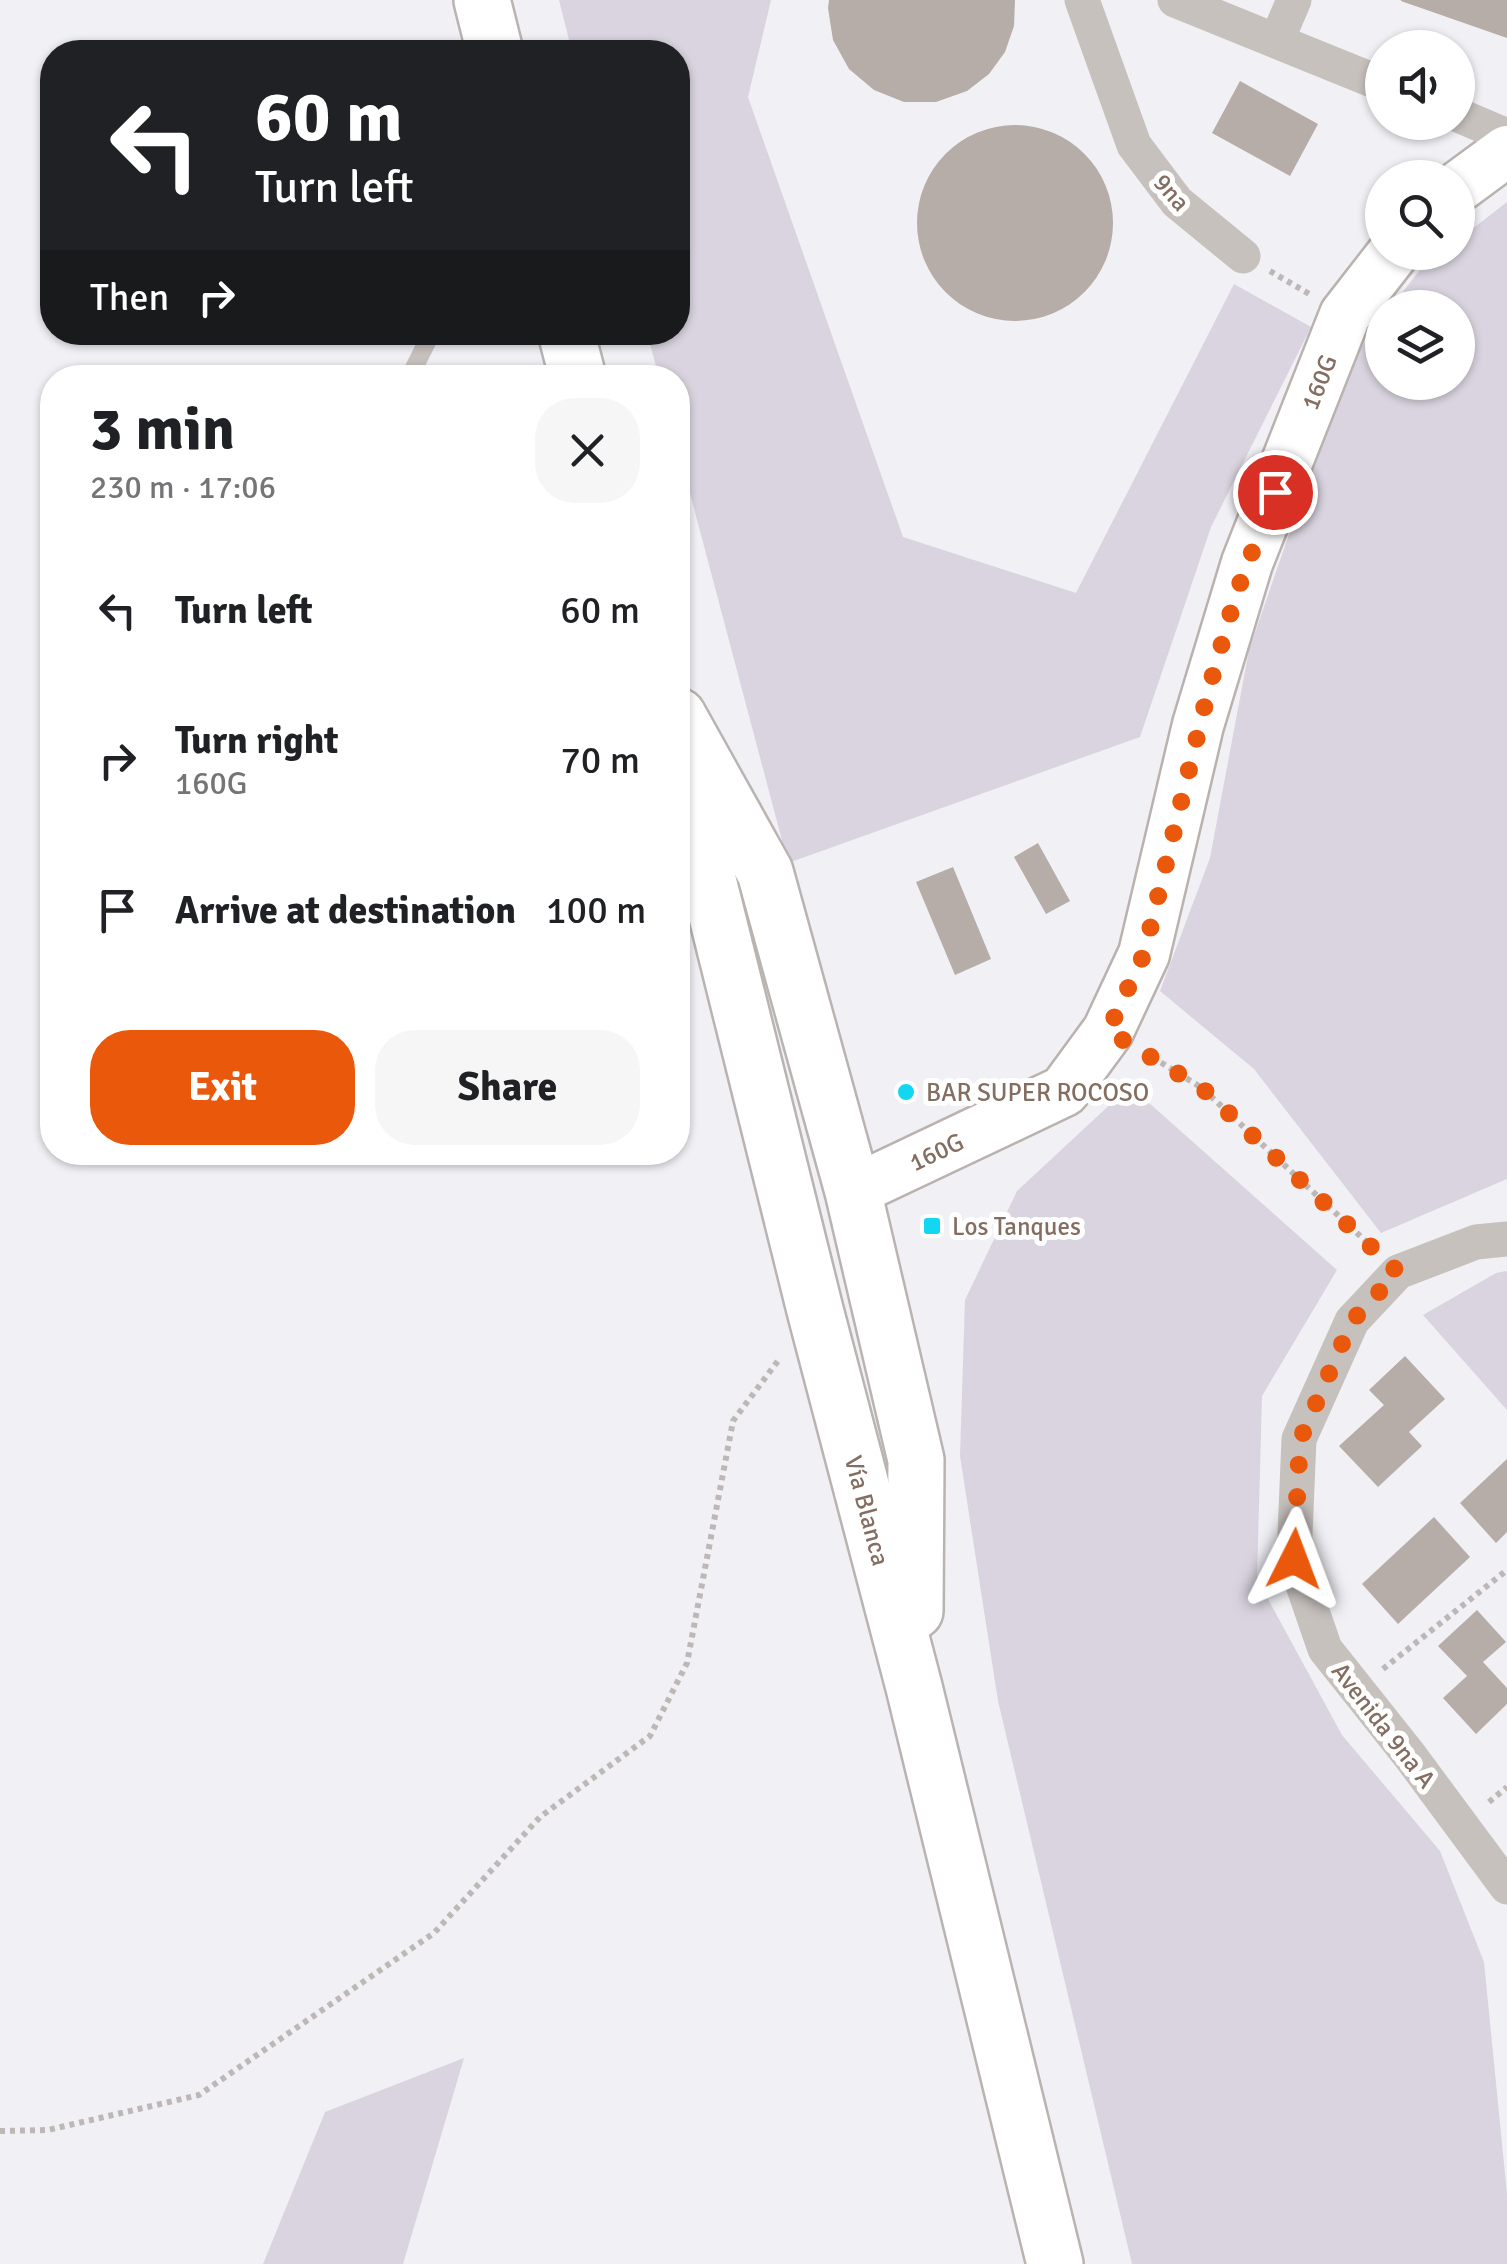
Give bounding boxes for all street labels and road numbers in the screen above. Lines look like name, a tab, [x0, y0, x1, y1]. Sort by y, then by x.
street label: 9na	[1147, 167, 1196, 218]
street label: 160G	[1294, 350, 1344, 414]
street label: 160G	[904, 1126, 969, 1178]
street label: Vía Blanca	[838, 1452, 896, 1569]
street label: Avenida 9na A	[1325, 1656, 1442, 1794]

